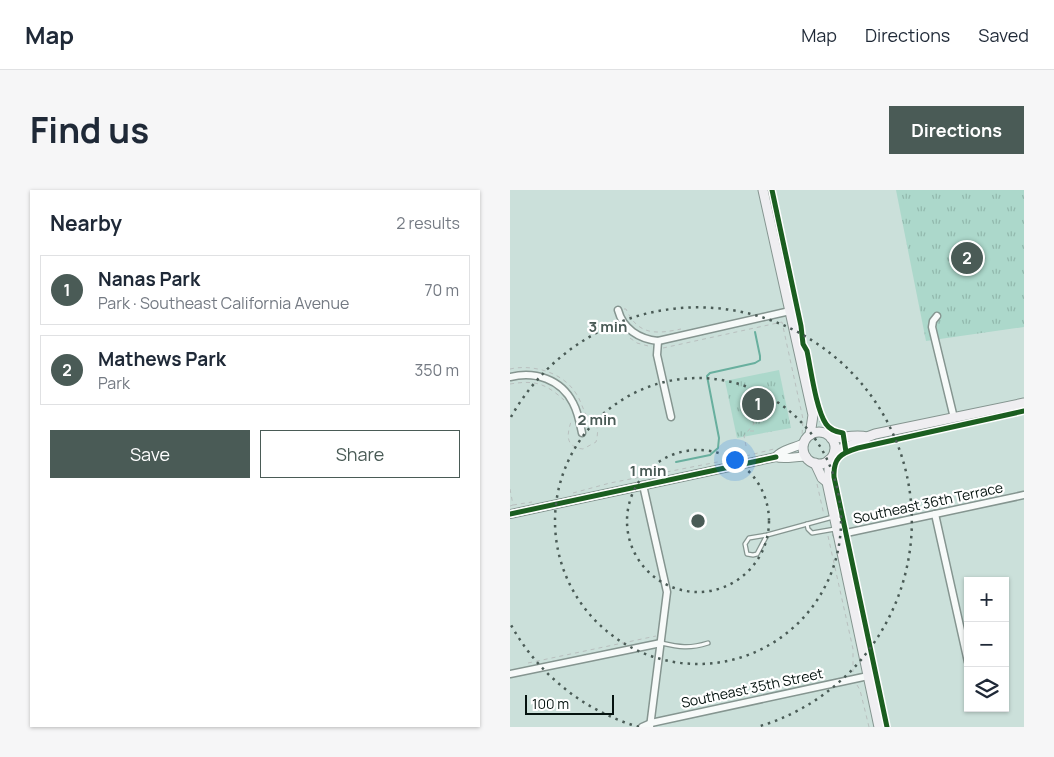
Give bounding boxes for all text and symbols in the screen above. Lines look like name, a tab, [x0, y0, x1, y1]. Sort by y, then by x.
text: Map	[25, 18, 74, 51]
text: Map	[801, 23, 837, 47]
text: Directions	[865, 23, 950, 47]
text: Saved	[978, 23, 1029, 47]
text: Find us	[30, 106, 149, 154]
button: Directions	[889, 106, 1024, 154]
text: Nearby	[50, 209, 122, 237]
text: 2 results	[396, 212, 460, 234]
pin: 2	[951, 239, 983, 277]
text: Nanas Park	[98, 266, 200, 292]
text: 1	[63, 279, 71, 301]
text: 70 m	[424, 279, 459, 301]
text: Park · Southeast California Avenue	[98, 292, 349, 314]
text: 3 min	[589, 316, 627, 337]
text: Mathews Park	[98, 346, 226, 372]
text: 2	[62, 359, 72, 381]
text: 350 m	[414, 359, 459, 381]
text: Park	[98, 372, 130, 394]
pin: 1	[742, 385, 774, 423]
text: 2 min	[577, 409, 617, 430]
button: Save	[50, 430, 250, 478]
button: Share	[260, 430, 460, 478]
your location	[722, 447, 748, 473]
text: 1 min	[630, 460, 666, 481]
street label: Southeast 36th Terrace	[851, 477, 1005, 528]
centre of rings	[689, 512, 707, 530]
map controls	[964, 577, 1009, 712]
button: +	[964, 577, 1009, 622]
button: −	[964, 622, 1009, 667]
street label: Southeast 35th Street	[679, 663, 825, 712]
button: layers	[964, 667, 1009, 712]
scale bar	[525, 692, 614, 715]
text: 100 m	[532, 694, 569, 713]

